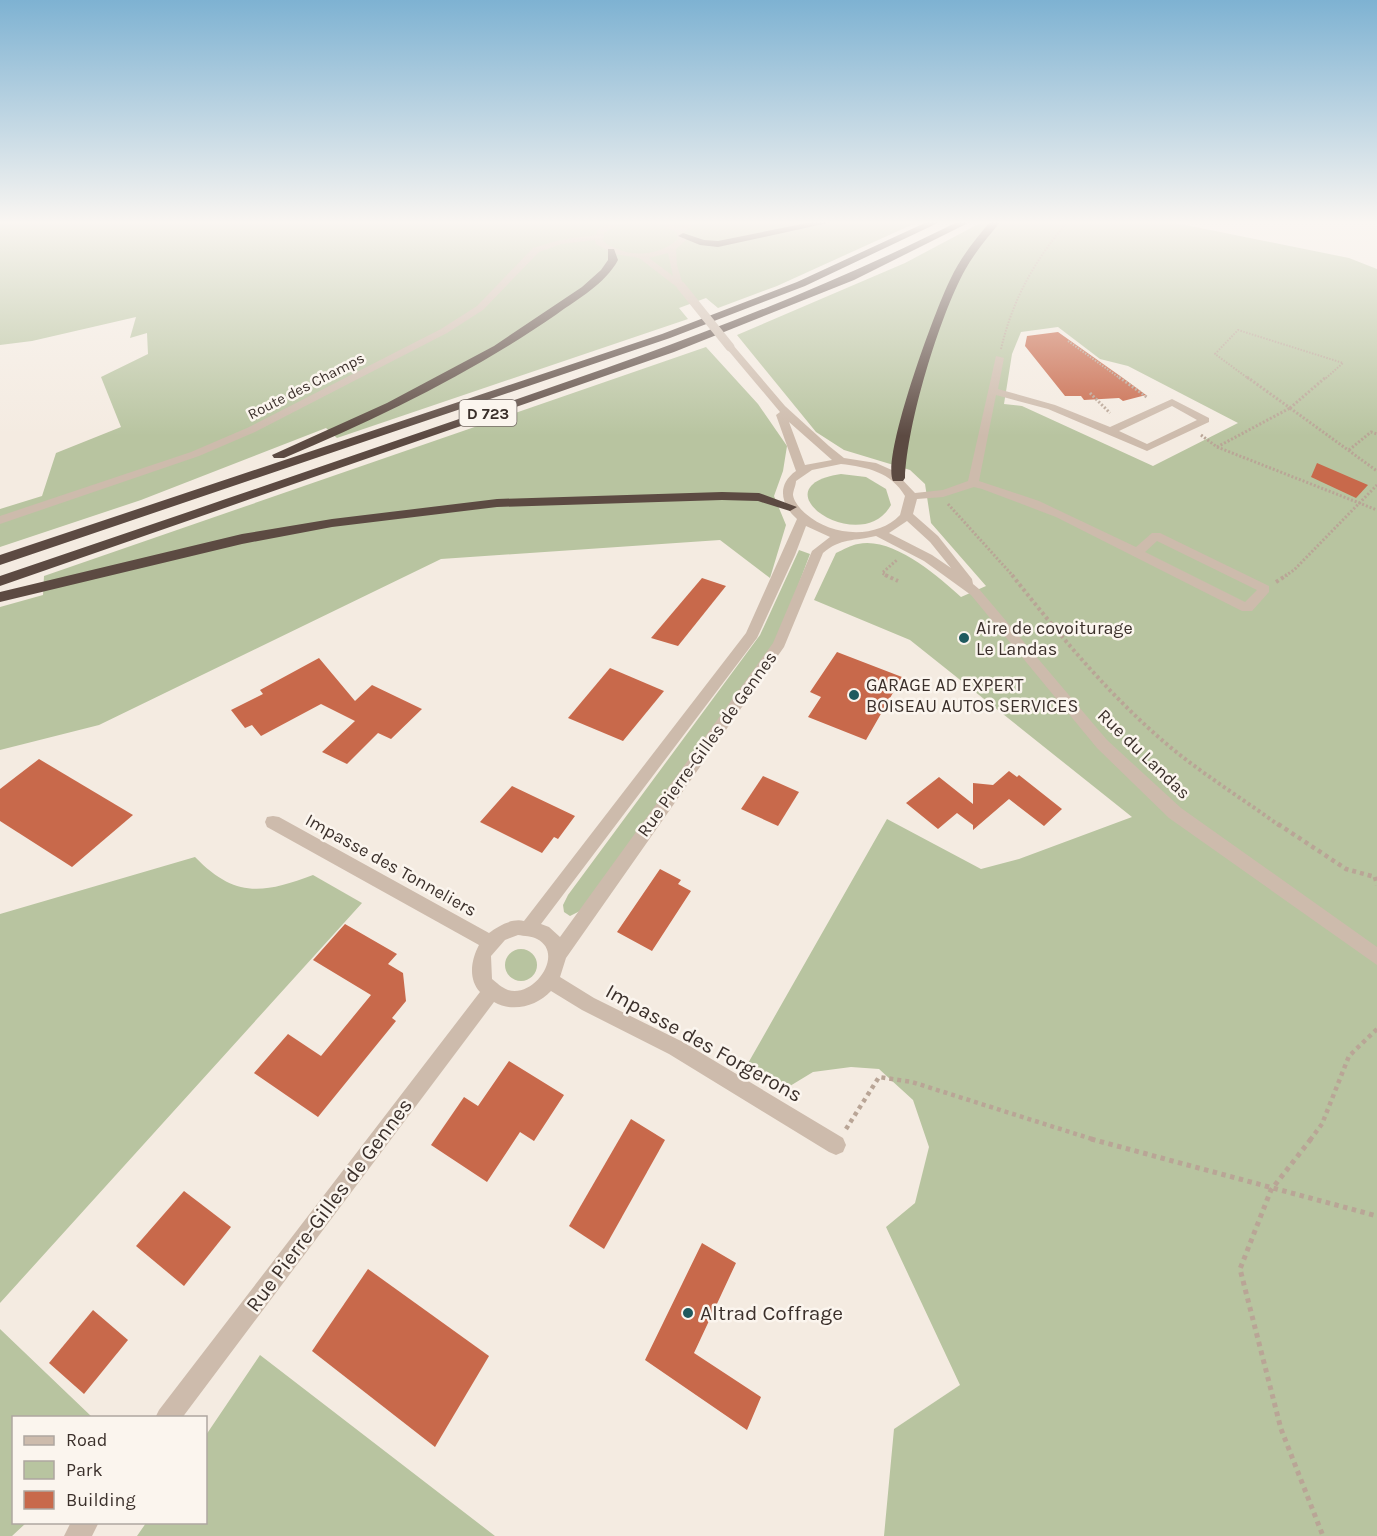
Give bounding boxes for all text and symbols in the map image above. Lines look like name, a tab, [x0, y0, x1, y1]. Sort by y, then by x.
street label: Route des Champs	[245, 349, 367, 423]
road number: D 723	[460, 400, 516, 426]
place label: Aire de covoiturage Le Landas	[976, 617, 1133, 660]
marker: Aire de covoiturage Le Landas	[957, 631, 971, 645]
street label: Rue Pierre-Gilles de Gennes	[632, 647, 782, 841]
place label: GARAGE AD EXPERT BOISEAU AUTOS SERVICES	[866, 674, 1078, 717]
marker: GARAGE AD EXPERT BOISEAU AUTOS SERVICES	[847, 688, 861, 702]
street label: Rue du Landas	[1093, 704, 1195, 804]
street label: Impasse des Tonneliers	[302, 809, 480, 921]
street label: Impasse des Forgerons	[602, 979, 806, 1107]
street label: Rue Pierre-Gilles de Gennes	[241, 1093, 417, 1317]
place label: Altrad Coffrage	[700, 1301, 843, 1325]
marker: Altrad Coffrage	[681, 1306, 695, 1320]
legend	[12, 1416, 207, 1524]
text: Road	[66, 1429, 107, 1451]
text: Park	[66, 1459, 103, 1481]
text: Building	[66, 1489, 136, 1511]

